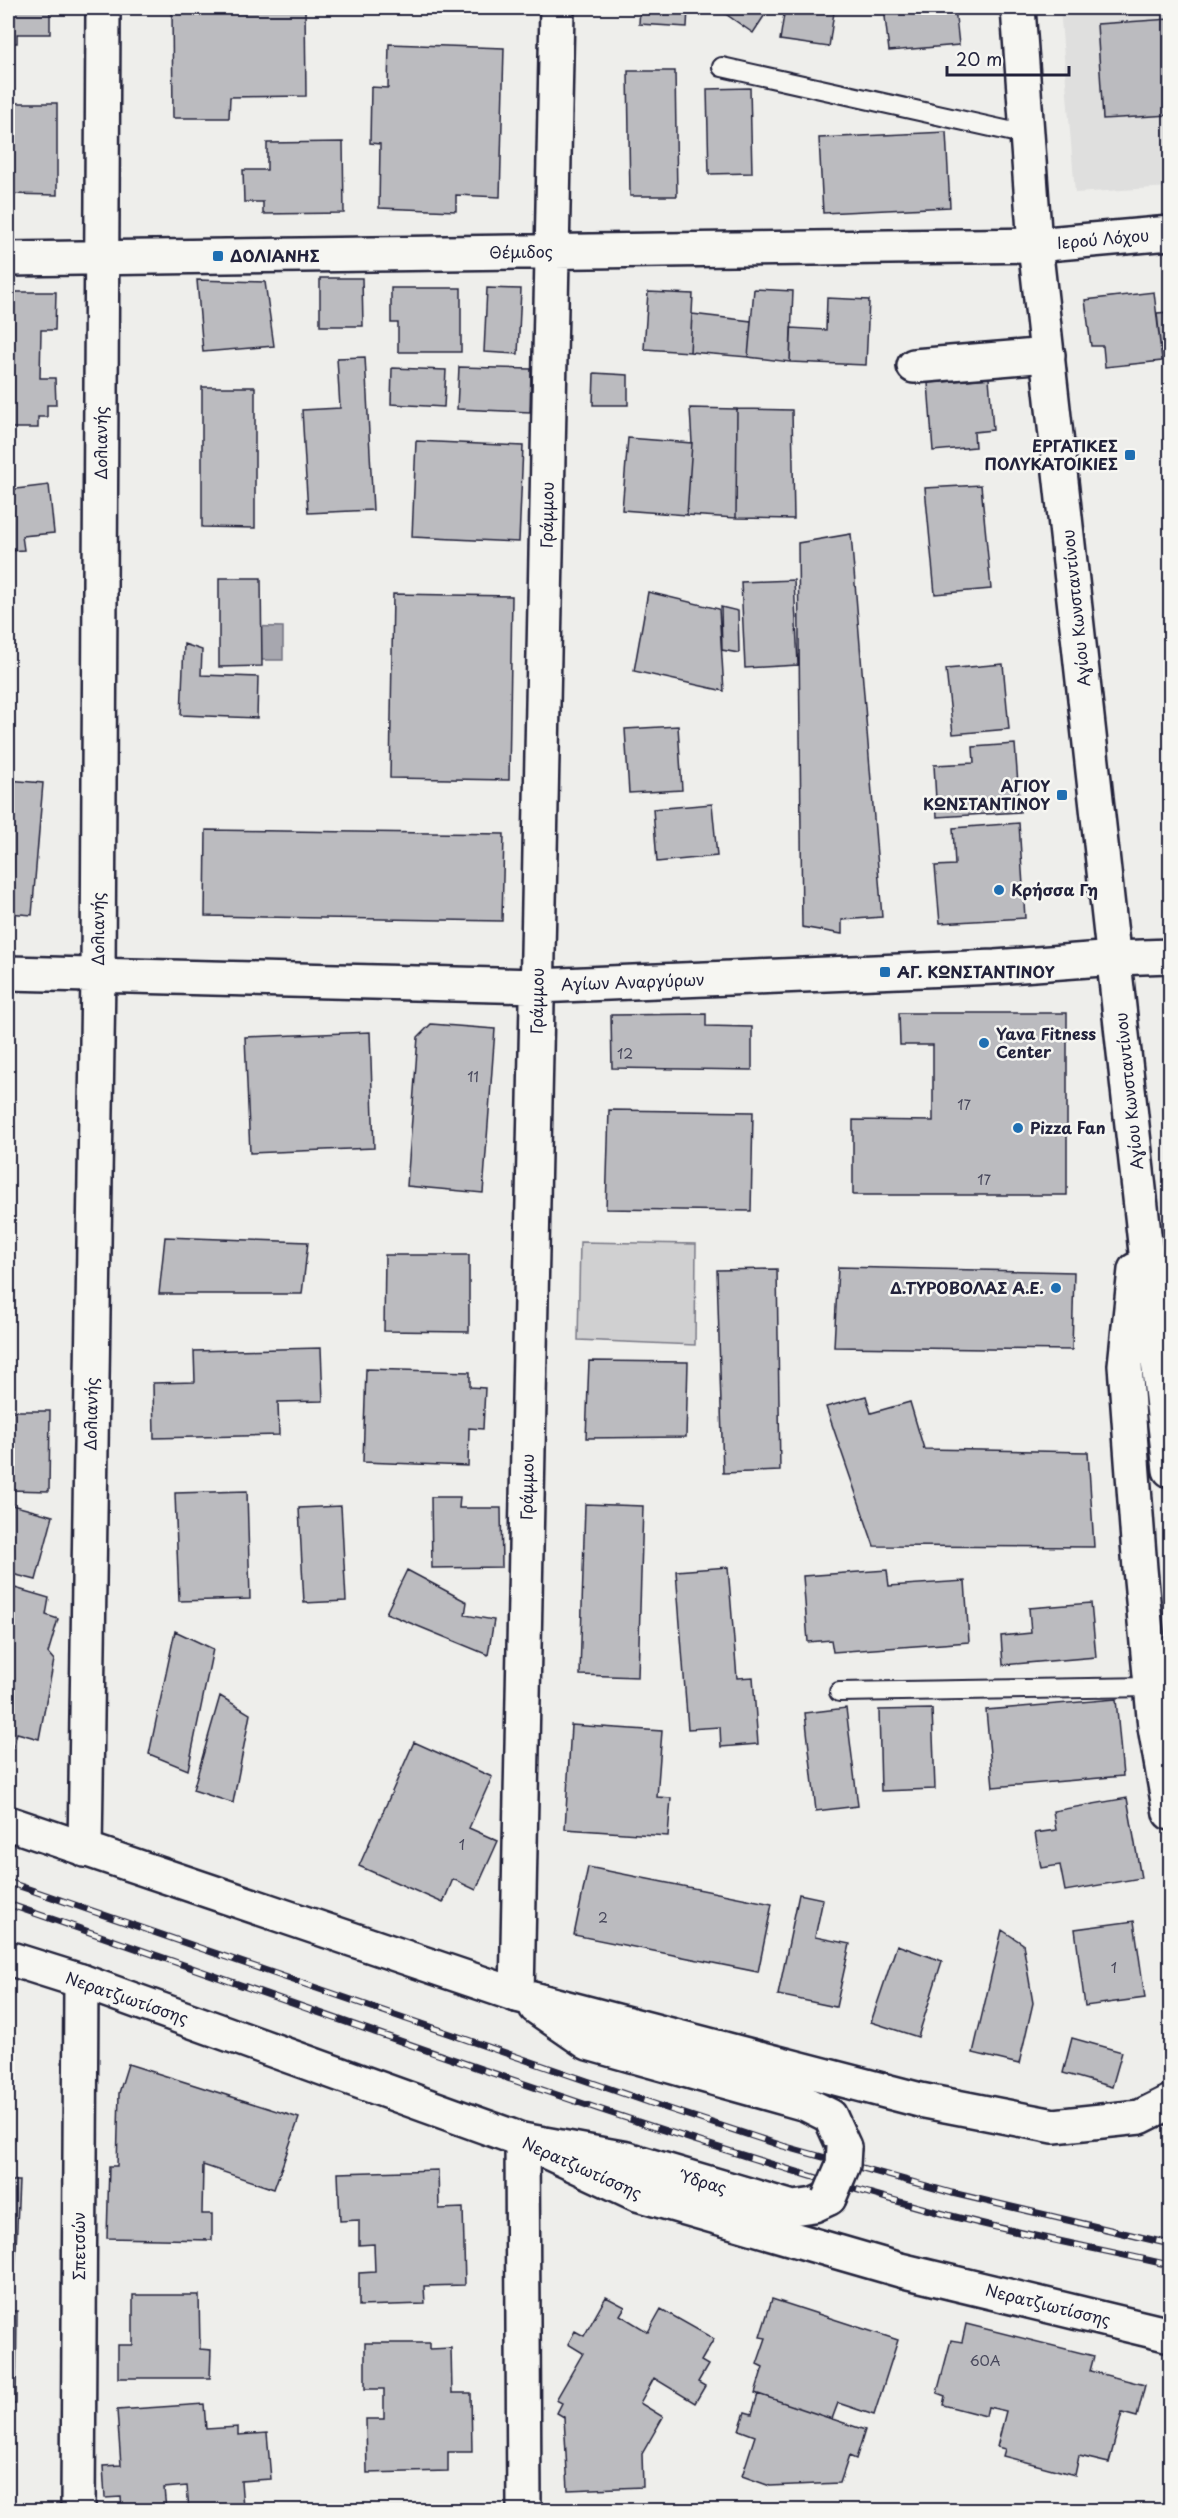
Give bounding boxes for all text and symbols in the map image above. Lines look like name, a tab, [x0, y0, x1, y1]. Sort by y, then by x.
scale bar	[947, 39, 1068, 77]
text: 20 m	[956, 45, 1002, 72]
street label: Ιερού Λόχου	[1056, 222, 1150, 254]
street label: Θέμιδος	[489, 238, 553, 264]
place label: ΔΟΛΙΑΝΗΣ	[230, 243, 320, 267]
marker: ΔΟΛΙΑΝΗΣ	[211, 249, 225, 263]
street label: Δολιανής	[88, 406, 112, 480]
place label: ΕΡΓΑΤΙΚΕΣ ΠΟΛΥΚΑΤΟΙΚΙΕΣ	[985, 433, 1118, 475]
marker: ΕΡΓΑΤΙΚΕΣ ΠΟΛΥΚΑΤΟΙΚΙΕΣ	[1123, 448, 1137, 462]
street label: Γράμμου	[533, 482, 559, 548]
street label: Αγίου Κωνσταντίνου	[1055, 528, 1095, 688]
place label: ΑΓΙΟΥ ΚΩΝΣΤΑΝΤΙΝΟΥ	[923, 773, 1050, 815]
marker: ΑΓΙΟΥ ΚΩΝΣΤΑΝΤΙΝΟΥ	[1055, 788, 1069, 802]
place label: Κρήσσα Γη	[1011, 877, 1098, 901]
marker: Κρήσσα Γη	[992, 883, 1006, 897]
street label: Δολιανής	[85, 892, 109, 966]
place label: ΑΓ. ΚΩΝΣΤΑΝΤΙΝΟΥ	[897, 959, 1055, 983]
marker: ΑΓ. ΚΩΝΣΤΑΝΤΙΝΟΥ	[878, 965, 892, 979]
street label: Αγίων Αναργύρων	[561, 966, 705, 996]
street label: Γράμμου	[523, 968, 549, 1034]
street label: Αγίου Κωνσταντίνου	[1108, 1011, 1148, 1171]
place label: Yava Fitness Center	[996, 1021, 1096, 1063]
marker: Yava Fitness Center	[977, 1036, 991, 1050]
house number: 12	[617, 1043, 633, 1064]
house number: 11	[467, 1066, 479, 1087]
house number: 17	[957, 1094, 971, 1115]
place label: Pizza Fan	[1030, 1115, 1106, 1139]
marker: Pizza Fan	[1011, 1121, 1025, 1135]
house number: 17	[977, 1169, 991, 1190]
place label: Δ.ΤΥΡΟΒΟΛΑΣ Α.Ε.	[890, 1275, 1044, 1299]
marker: Δ.ΤΥΡΟΒΟΛΑΣ Α.Ε.	[1049, 1281, 1063, 1295]
street label: Δολιανής	[77, 1377, 103, 1451]
street label: Γράμμου	[513, 1454, 539, 1520]
house number: 1	[459, 1834, 465, 1855]
house number: 2	[598, 1907, 608, 1928]
house number: 1	[1111, 1957, 1117, 1978]
street label: Νερατζιωτίσσης	[63, 1965, 192, 2029]
street label: Νερατζιωτίσσης	[519, 2130, 646, 2204]
street label: Ύδρας	[676, 2162, 730, 2199]
street label: Σπετσών	[66, 2212, 90, 2280]
street label: Νερατζιωτίσσης	[983, 2277, 1113, 2331]
house number: 60Α	[970, 2350, 1001, 2371]

